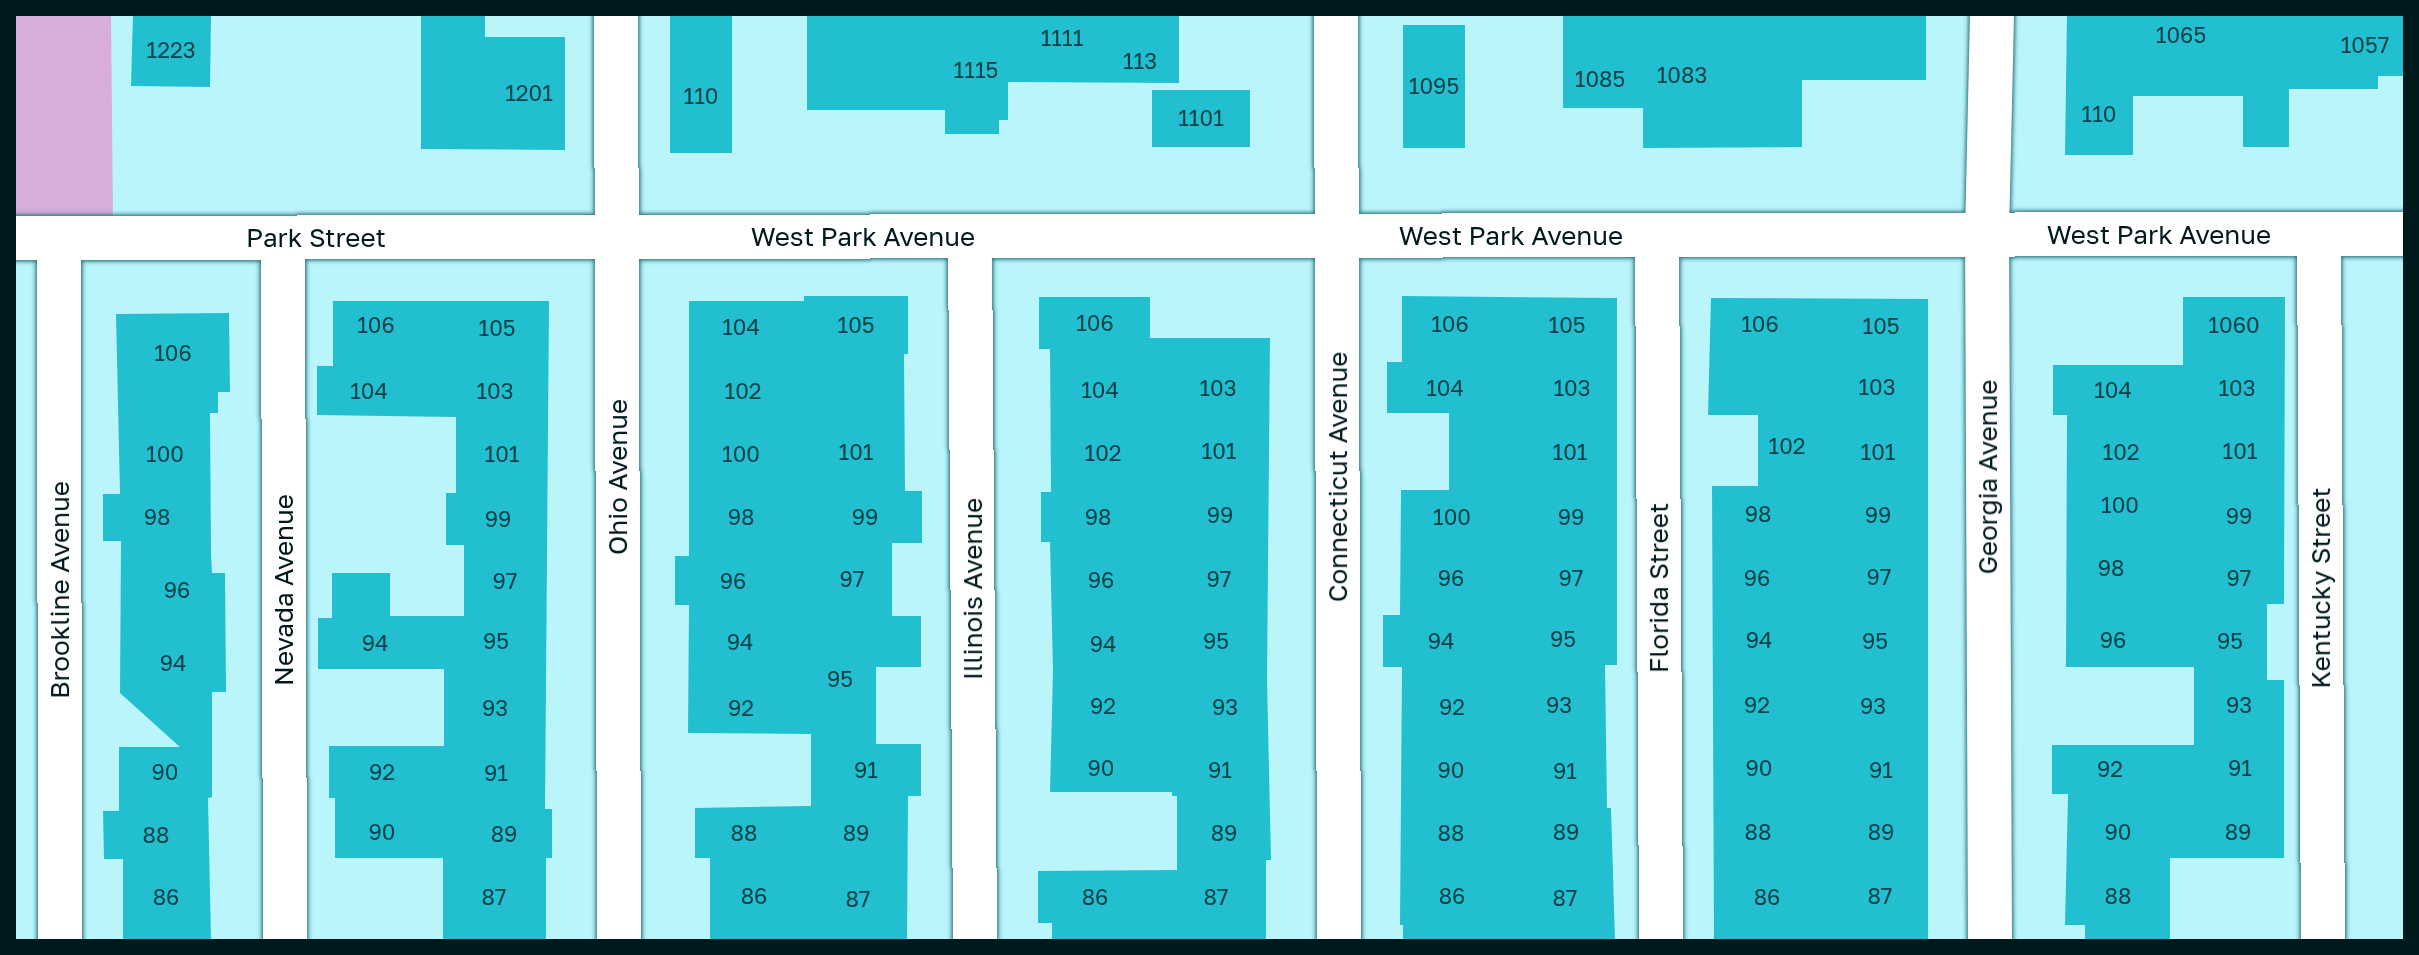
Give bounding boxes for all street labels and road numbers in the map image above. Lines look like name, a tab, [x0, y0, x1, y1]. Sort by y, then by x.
street label: West Park Avenue	[2047, 219, 2271, 251]
street label: West Park Avenue	[1399, 220, 1623, 252]
street label: West Park Avenue	[751, 221, 975, 253]
street label: Park Street	[246, 222, 386, 254]
street label: Connecticut Avenue	[1322, 352, 1354, 602]
street label: Georgia Avenue	[1972, 380, 2004, 574]
street label: Ohio Avenue	[602, 399, 634, 555]
street label: Brookline Avenue	[44, 481, 76, 699]
street label: Kentucky Street	[2305, 487, 2337, 689]
street label: Nevada Avenue	[268, 494, 300, 686]
street label: Illinois Avenue	[957, 498, 989, 680]
street label: Florida Street	[1643, 503, 1675, 673]

